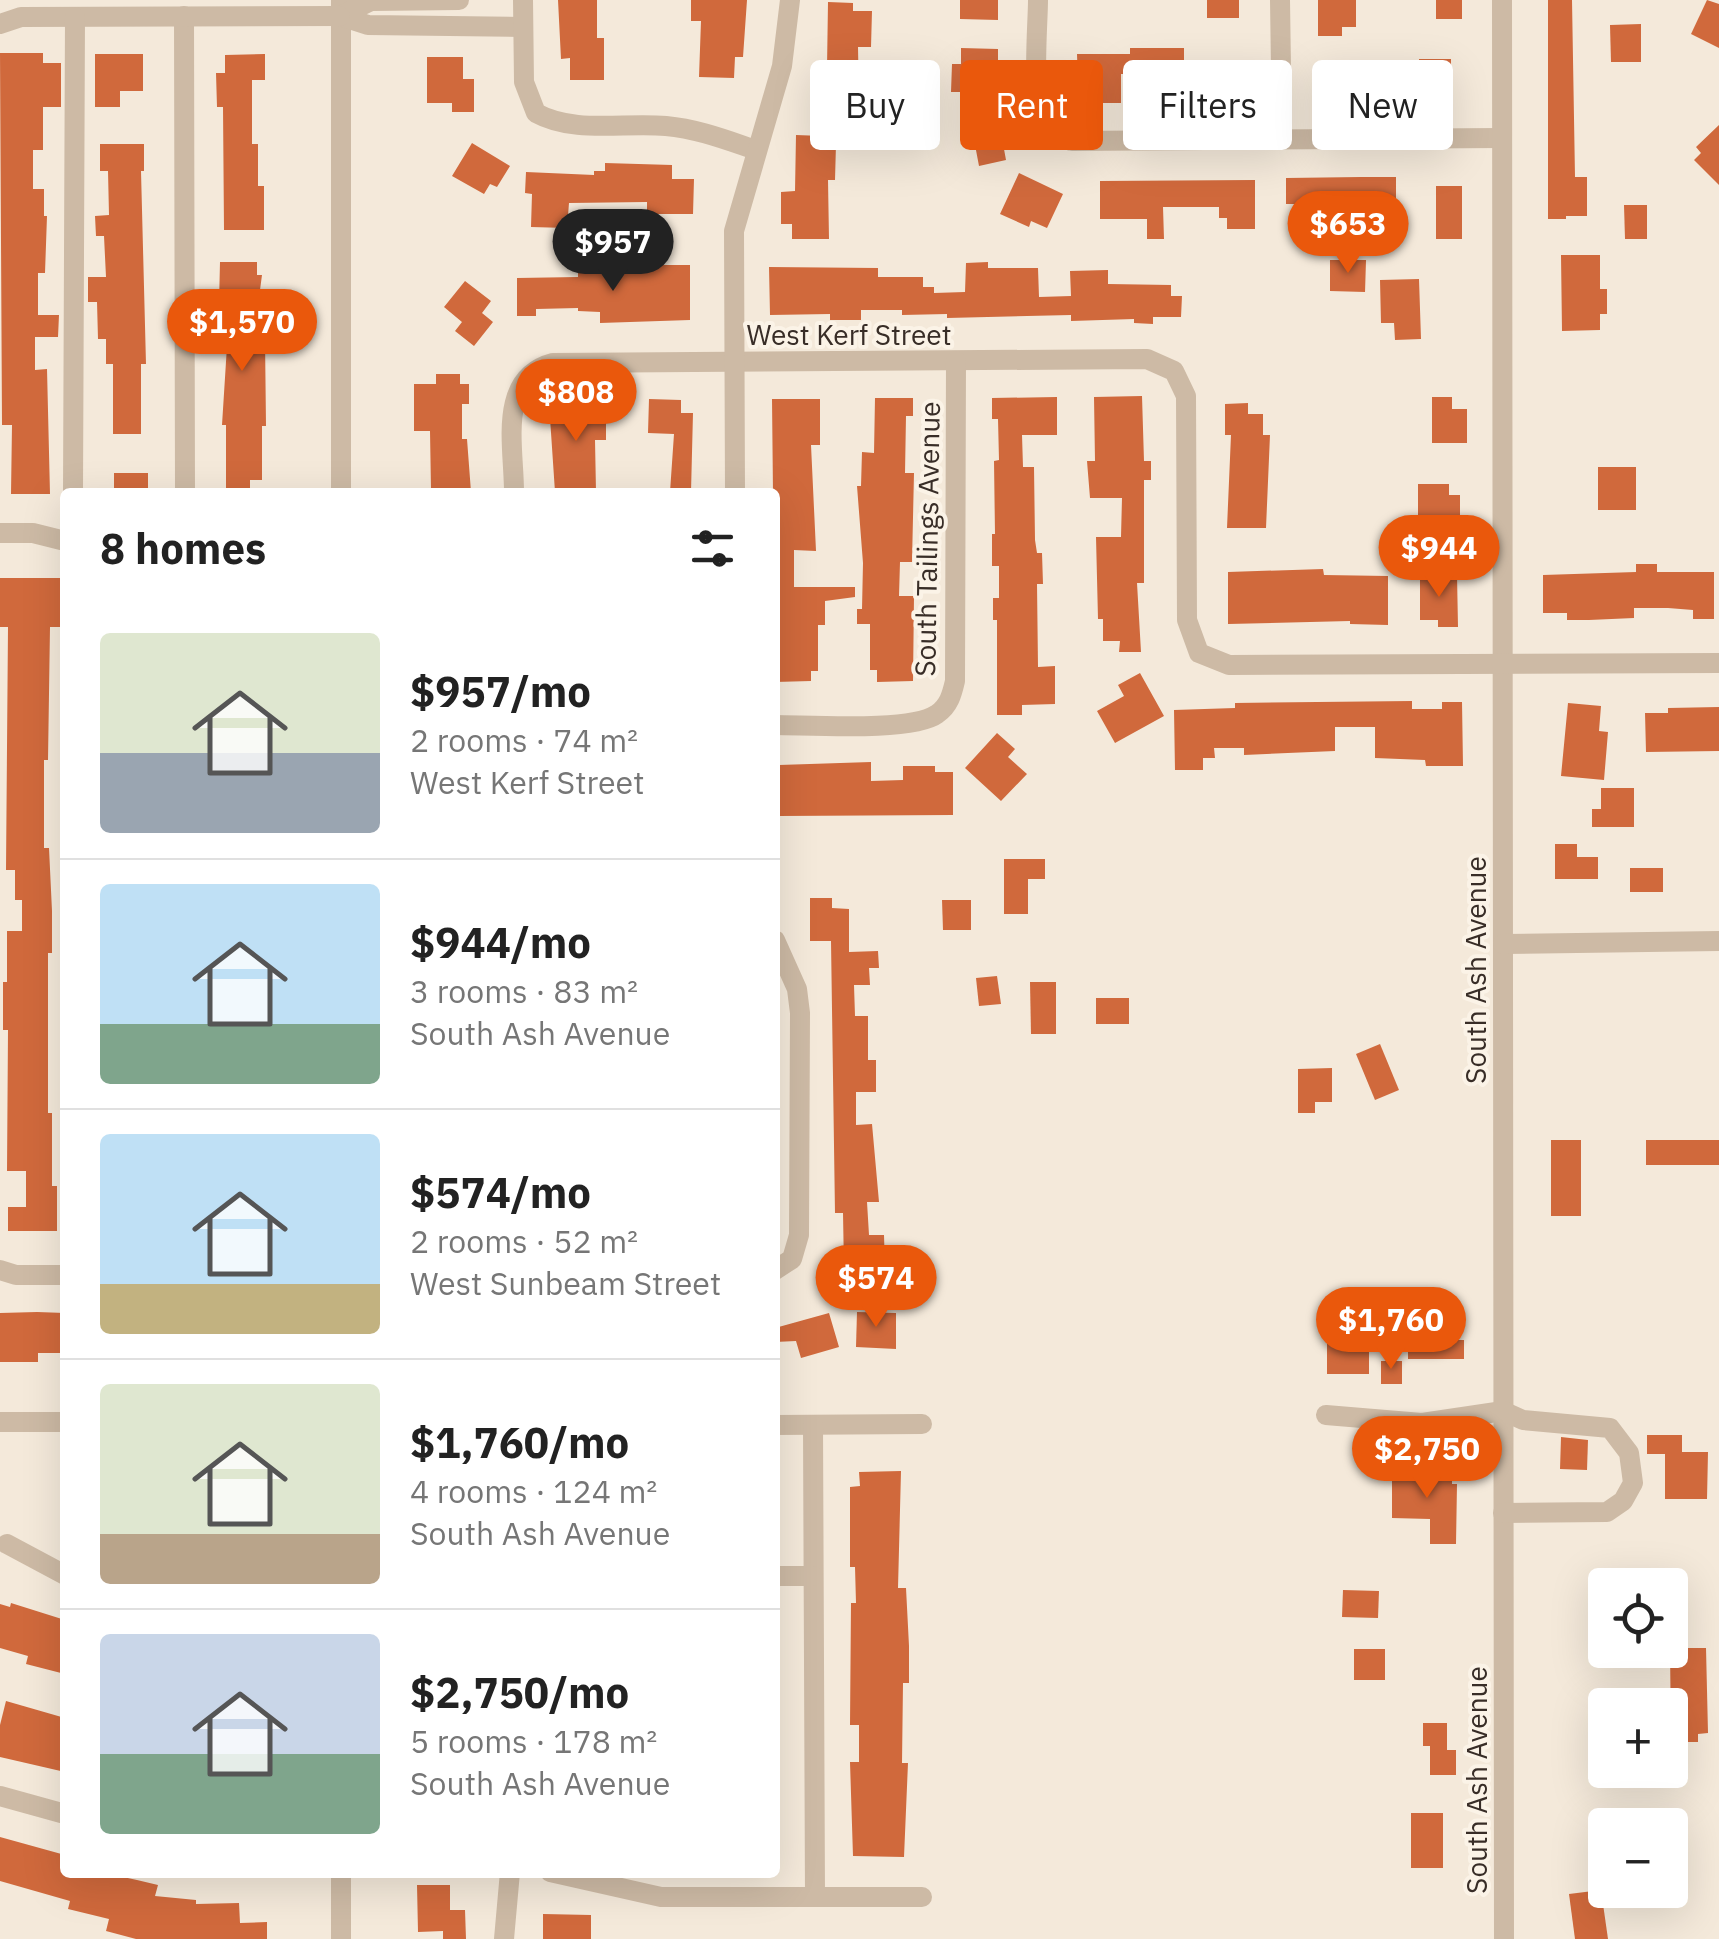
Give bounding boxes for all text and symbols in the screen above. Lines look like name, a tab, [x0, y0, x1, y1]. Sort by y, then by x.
chip: Buy	[810, 60, 940, 150]
chip: Rent	[960, 60, 1103, 150]
chip: Filters	[1123, 60, 1292, 150]
chip: New	[1312, 60, 1453, 150]
pin: $653	[1289, 191, 1407, 276]
text: $653	[1310, 202, 1386, 244]
pin: $957	[554, 209, 672, 294]
text: $957	[575, 220, 651, 262]
pin: $1,570	[161, 289, 323, 374]
text: $1,570	[189, 300, 295, 342]
street label: West Kerf Street	[746, 316, 952, 353]
pin: $808	[517, 359, 635, 444]
text: $808	[538, 370, 614, 412]
street label: South Tailings Avenue	[906, 401, 948, 677]
pin: $944	[1380, 515, 1498, 600]
text: 8 homes	[100, 521, 266, 576]
icon: filters	[685, 521, 740, 576]
text: $944	[1401, 526, 1477, 568]
text: $957/mo	[410, 664, 591, 719]
icon: home	[180, 673, 300, 793]
text: 2 rooms · 74 m²	[410, 719, 638, 761]
text: West Kerf Street	[410, 761, 644, 803]
street label: South Ash Avenue	[1457, 856, 1494, 1084]
text: $944/mo	[410, 915, 591, 970]
icon: home	[180, 924, 300, 1044]
text: 3 rooms · 83 m²	[410, 970, 638, 1012]
text: South Ash Avenue	[410, 1012, 670, 1054]
text: $574/mo	[410, 1165, 591, 1220]
icon: home	[180, 1174, 300, 1294]
text: 2 rooms · 52 m²	[410, 1220, 638, 1262]
pin: $574	[817, 1245, 935, 1330]
text: $574	[838, 1256, 914, 1298]
text: West Sunbeam Street	[410, 1262, 721, 1304]
pin: $1,760	[1310, 1287, 1472, 1372]
text: $1,760	[1338, 1298, 1444, 1340]
text: $1,760/mo	[410, 1415, 629, 1470]
pin: $2,750	[1346, 1416, 1508, 1501]
icon: home	[180, 1424, 300, 1544]
text: $2,750	[1374, 1427, 1480, 1469]
text: 4 rooms · 124 m²	[410, 1470, 657, 1512]
text: South Ash Avenue	[410, 1512, 670, 1554]
map controls	[1588, 1568, 1688, 1908]
button: locate	[1588, 1568, 1688, 1668]
text: $2,750/mo	[410, 1665, 629, 1720]
street label: South Ash Avenue	[1458, 1666, 1495, 1894]
icon: home	[180, 1674, 300, 1794]
button: +	[1588, 1688, 1688, 1788]
text: 5 rooms · 178 m²	[410, 1720, 657, 1762]
text: South Ash Avenue	[410, 1762, 670, 1804]
button: −	[1588, 1808, 1688, 1908]

